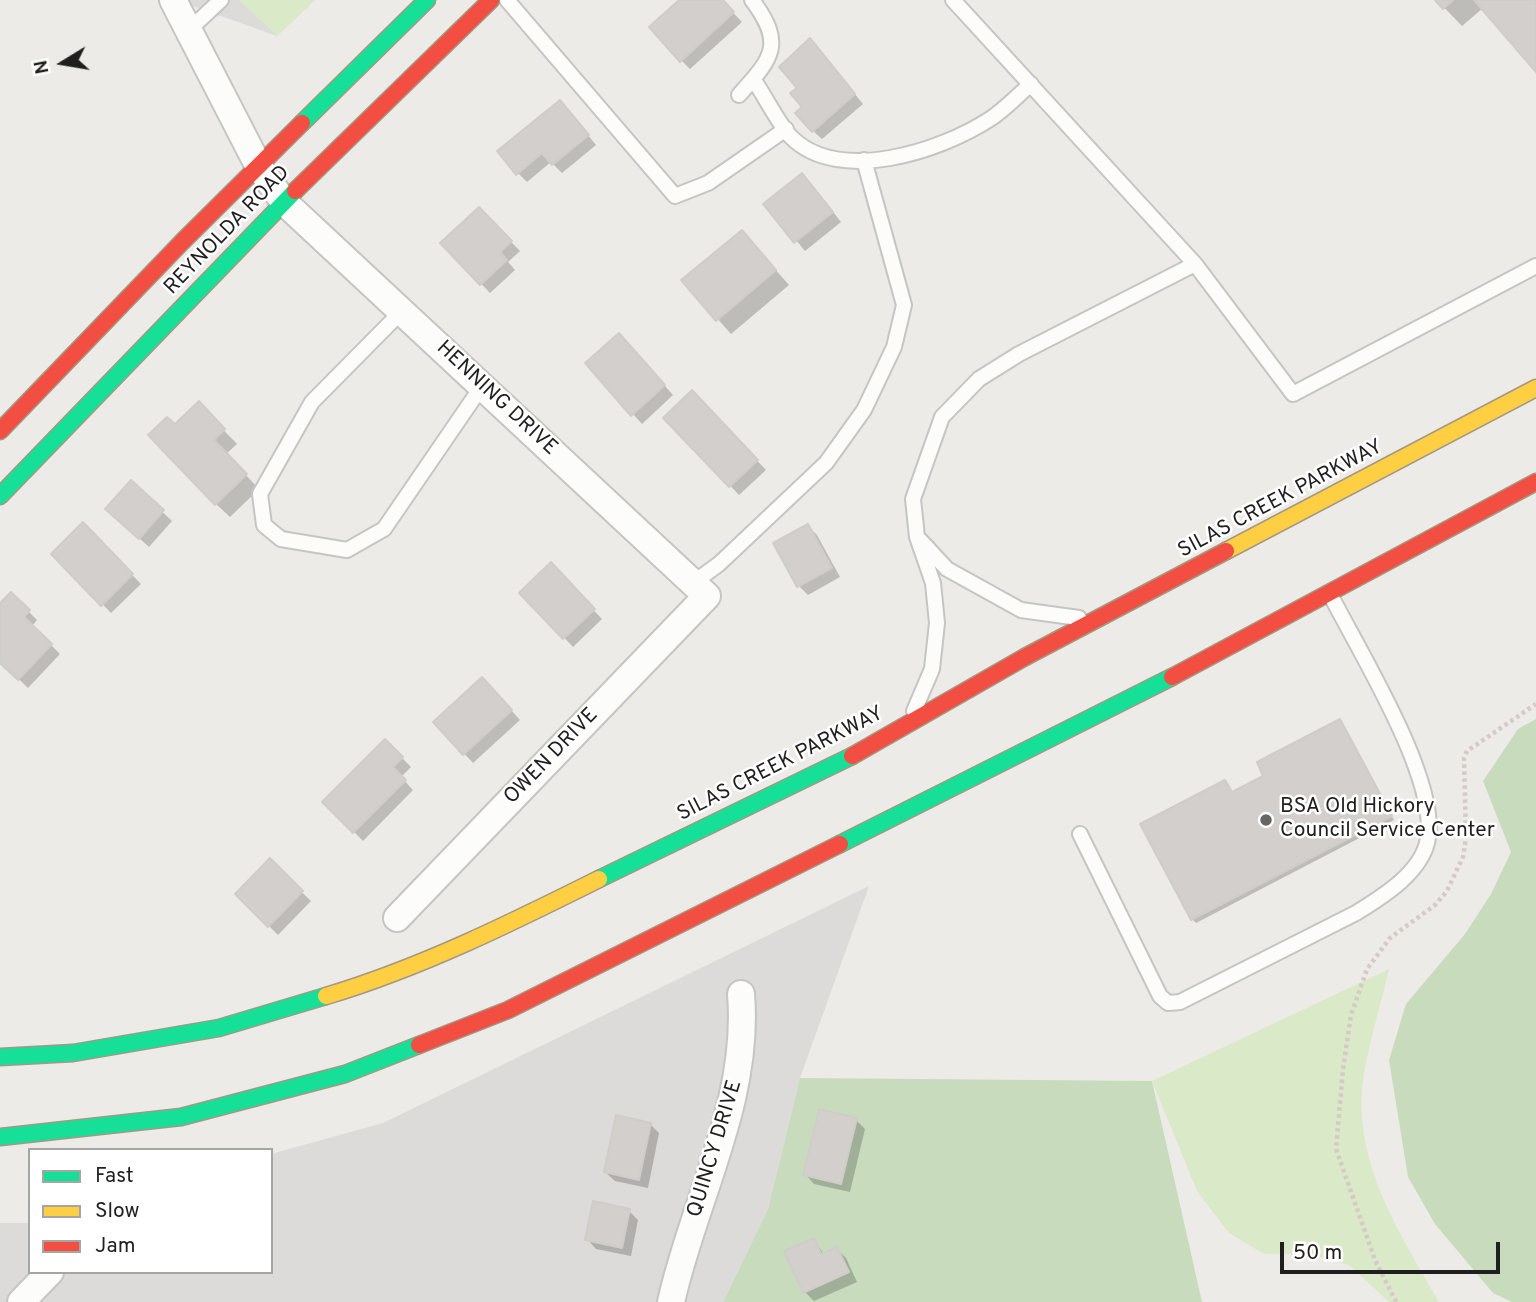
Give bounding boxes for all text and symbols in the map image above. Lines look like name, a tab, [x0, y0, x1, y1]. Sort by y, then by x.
north arrow	[28, 28, 98, 98]
text: N	[29, 58, 55, 76]
street label: REYNOLDA ROAD	[160, 161, 296, 301]
street label: HENNING DRIVE	[430, 336, 562, 462]
street label: SILAS CREEK PARKWAY	[1174, 435, 1388, 565]
street label: SILAS CREEK PARKWAY	[674, 702, 888, 828]
street label: OWEN DRIVE	[500, 704, 604, 810]
place label: BSA Old Hickory Council Service Center	[1280, 795, 1495, 845]
marker: BSA Old Hickory Council Service Center	[1258, 812, 1274, 828]
street label: QUINCY DRIVE	[683, 1077, 749, 1221]
legend	[28, 1148, 273, 1274]
text: Fast	[95, 1163, 134, 1190]
text: Slow	[95, 1198, 140, 1225]
scale bar	[1284, 1228, 1504, 1272]
text: Jam	[95, 1233, 136, 1260]
text: 50 m	[1293, 1240, 1342, 1267]

